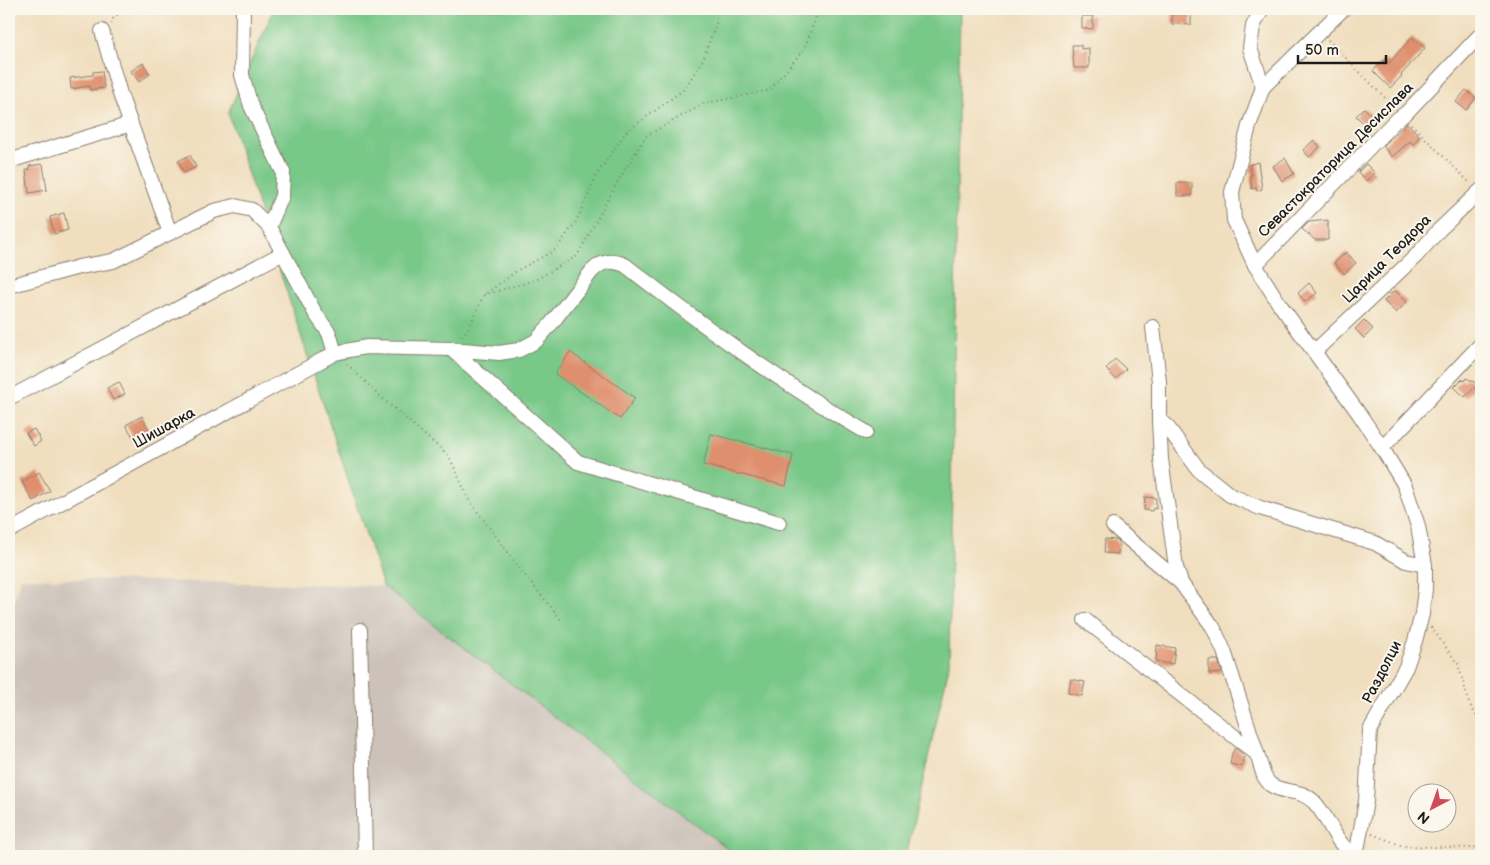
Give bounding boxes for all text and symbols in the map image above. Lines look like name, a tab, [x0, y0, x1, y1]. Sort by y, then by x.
scale bar	[1298, 32, 1385, 64]
text: 50 m	[1305, 41, 1339, 60]
street label: Севастократорица Десислава	[1254, 78, 1418, 242]
street label: Царица Теодора	[1339, 211, 1435, 307]
street label: Шишарка	[129, 403, 199, 453]
street label: Раздолци	[1358, 637, 1406, 707]
north arrow	[1408, 782, 1458, 832]
text: N	[1414, 808, 1433, 827]

